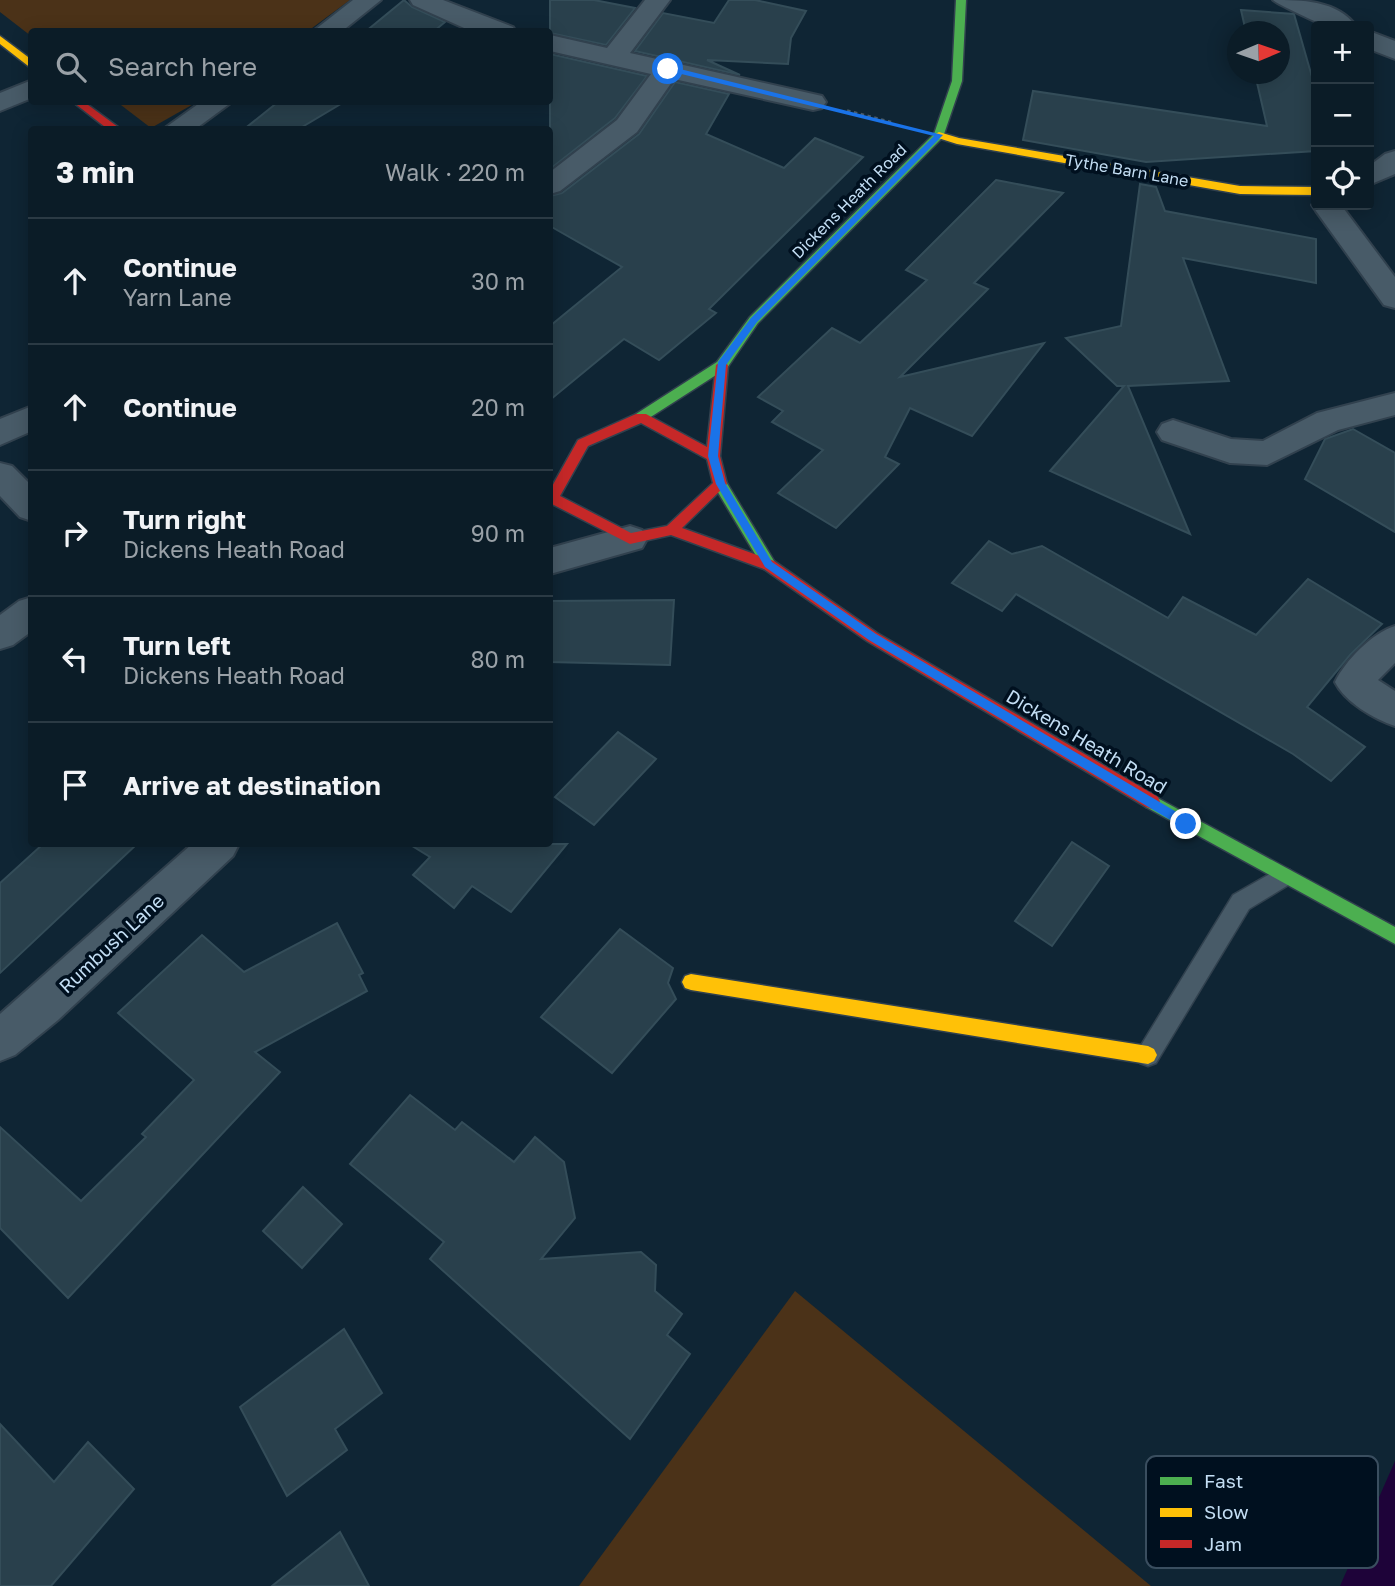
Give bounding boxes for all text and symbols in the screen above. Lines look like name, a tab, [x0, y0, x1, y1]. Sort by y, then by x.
north arrow	[1227, 21, 1290, 84]
map controls	[1311, 21, 1374, 210]
button: +	[1311, 21, 1374, 84]
search box	[28, 28, 553, 105]
icon: search	[52, 48, 90, 86]
text: Search here	[108, 51, 257, 82]
route start	[652, 53, 683, 84]
button: −	[1311, 84, 1374, 147]
street label: Dickens Heath Road	[787, 139, 911, 263]
button: locate	[1311, 147, 1374, 210]
street label: Tythe Barn Lane	[1064, 149, 1190, 191]
text: 3 min	[56, 154, 134, 190]
text: Walk · 220 m	[385, 158, 525, 186]
text: Continue	[123, 252, 237, 283]
icon: ahead	[56, 262, 94, 300]
text: 30 m	[471, 267, 525, 295]
text: Yarn Lane	[123, 283, 232, 311]
icon: ahead	[56, 388, 94, 426]
text: Continue	[123, 392, 237, 423]
text: 20 m	[471, 393, 525, 421]
text: Turn right	[123, 504, 246, 535]
icon: right	[56, 514, 94, 552]
text: 90 m	[471, 519, 525, 547]
text: Dickens Heath Road	[123, 535, 345, 563]
text: Turn left	[123, 630, 231, 661]
icon: left	[56, 640, 94, 678]
text: 80 m	[471, 645, 525, 673]
text: Dickens Heath Road	[123, 661, 345, 689]
street label: Dickens Heath Road	[1003, 684, 1171, 798]
icon: arrive	[56, 766, 94, 804]
text: Arrive at destination	[123, 770, 381, 801]
route end	[1170, 808, 1201, 839]
street label: Rumbush Lane	[54, 889, 168, 997]
legend	[1146, 1456, 1378, 1568]
text: Fast	[1204, 1469, 1243, 1492]
text: Slow	[1204, 1500, 1249, 1523]
text: Jam	[1204, 1532, 1242, 1555]

